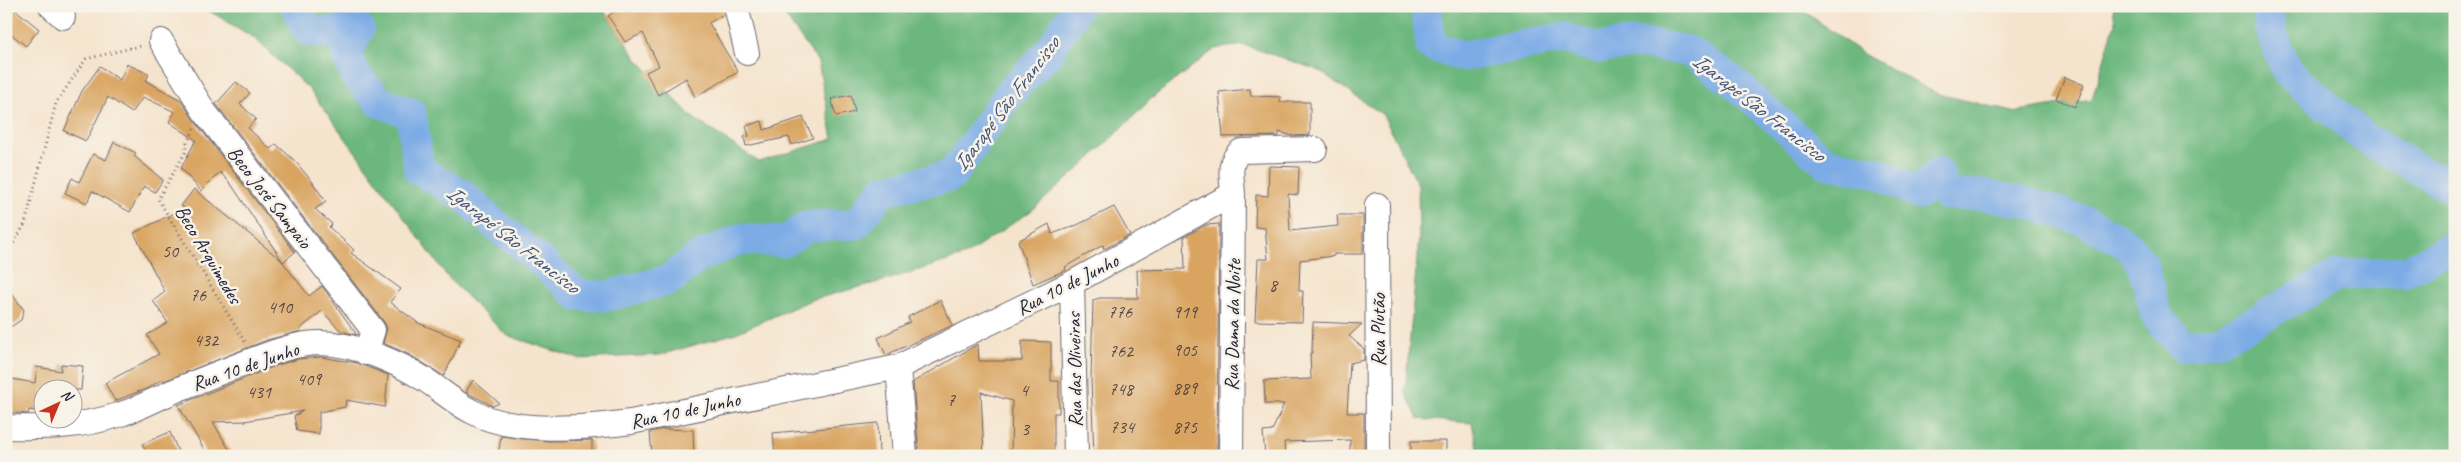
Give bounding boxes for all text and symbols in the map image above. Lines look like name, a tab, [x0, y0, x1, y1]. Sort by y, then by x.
water label: Igarapé São Francisco	[947, 30, 1066, 176]
water label: Igarapé São Francisco	[1688, 47, 1832, 168]
street label: Beco José Sampaio	[222, 141, 318, 254]
water label: Igarapé São Francisco	[442, 179, 586, 300]
street label: Beco Arquimedes	[169, 200, 249, 310]
house number: 50	[162, 240, 180, 262]
street label: Rua 10 de Junho	[1012, 248, 1123, 321]
street label: Rua Dama da Noite	[1219, 258, 1246, 391]
house number: 8	[1269, 274, 1279, 296]
house number: 76	[190, 284, 207, 306]
street label: Rua Plutão	[1366, 293, 1391, 367]
house number: 410	[268, 296, 294, 318]
house number: 776	[1108, 301, 1133, 323]
house number: 919	[1173, 301, 1199, 323]
street label: Rua das Oliveiras	[1061, 310, 1088, 428]
house number: 432	[194, 329, 220, 351]
street label: Rua 10 de Junho	[189, 336, 303, 396]
house number: 905	[1173, 339, 1198, 361]
house number: 762	[1109, 340, 1135, 362]
house number: 409	[297, 368, 323, 390]
house number: 889	[1173, 377, 1199, 399]
house number: 748	[1109, 378, 1135, 400]
house number: 4	[1020, 379, 1030, 401]
north arrow	[32, 380, 82, 430]
house number: 431	[247, 381, 272, 403]
text: N	[58, 386, 77, 406]
street label: Rua 10 de Junho	[628, 387, 743, 434]
house number: 7	[947, 389, 956, 411]
house number: 734	[1110, 416, 1136, 438]
house number: 875	[1173, 416, 1198, 438]
house number: 3	[1021, 418, 1031, 440]

